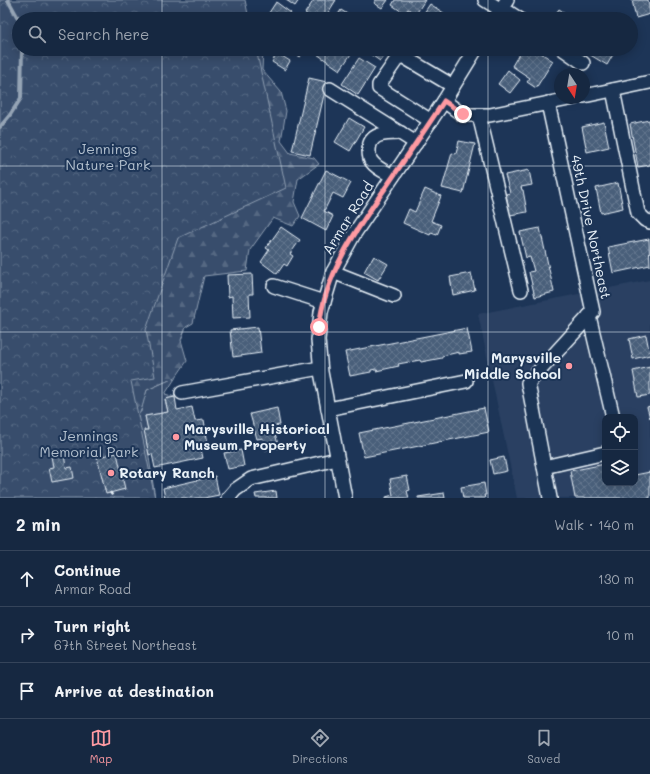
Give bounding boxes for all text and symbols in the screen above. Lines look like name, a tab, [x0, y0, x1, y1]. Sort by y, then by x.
search box	[12, 12, 638, 56]
icon: search	[26, 23, 48, 45]
text: Search here	[58, 24, 149, 44]
north arrow	[554, 68, 590, 104]
route end	[454, 105, 472, 123]
park label: Jennings Nature Park	[66, 139, 150, 174]
street label: 49th Drive Northeast	[567, 153, 616, 301]
street label: Armar Road	[318, 177, 378, 258]
route start	[310, 318, 328, 336]
place label: Marysville Middle School	[464, 348, 561, 383]
marker: Marysville Middle School	[564, 361, 574, 371]
map controls	[602, 414, 638, 486]
button: locate	[602, 414, 638, 450]
place label: Marysville Historical Museum Property	[184, 419, 330, 454]
park label: Jennings Memorial Park	[39, 426, 139, 461]
marker: Marysville Historical Museum Property	[171, 432, 181, 442]
button: layers	[602, 450, 638, 486]
place label: Rotary Ranch	[119, 463, 215, 482]
marker: Rotary Ranch	[106, 468, 116, 478]
text: 2 min	[16, 513, 61, 535]
text: Walk · 140 m	[554, 516, 634, 533]
text: Continue	[54, 560, 121, 580]
icon: ahead	[16, 568, 38, 590]
text: 130 m	[598, 570, 634, 587]
text: Armar Road	[54, 580, 131, 597]
text: Turn right	[54, 616, 131, 636]
icon: right	[16, 624, 38, 646]
text: 10 m	[606, 626, 634, 643]
text: 67th Street Northeast	[54, 636, 197, 653]
icon: arrive	[16, 680, 38, 702]
text: Arrive at destination	[54, 681, 214, 701]
tab: Map	[90, 727, 112, 766]
tab: Directions	[292, 727, 348, 766]
tab: Saved	[527, 727, 560, 766]

